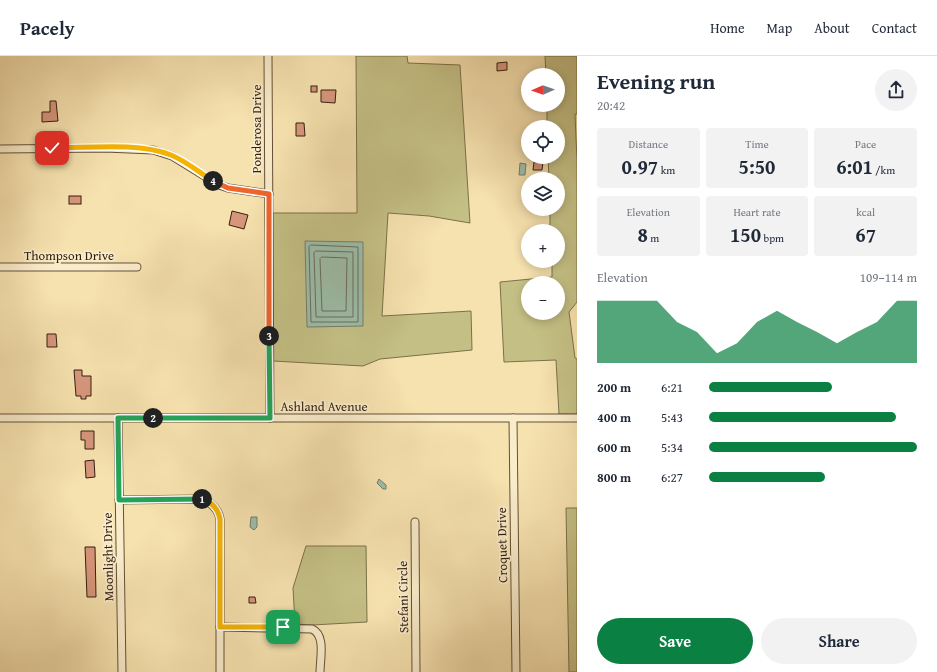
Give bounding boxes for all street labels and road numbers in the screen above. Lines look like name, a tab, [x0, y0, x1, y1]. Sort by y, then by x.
street label: Ponderosa Drive	[247, 84, 266, 174]
street label: Thompson Drive	[24, 246, 114, 265]
street label: Ashland Avenue	[280, 397, 368, 416]
street label: Croquet Drive	[492, 507, 512, 583]
street label: Moonlight Drive	[98, 512, 118, 602]
street label: Stefani Circle	[393, 561, 413, 633]

